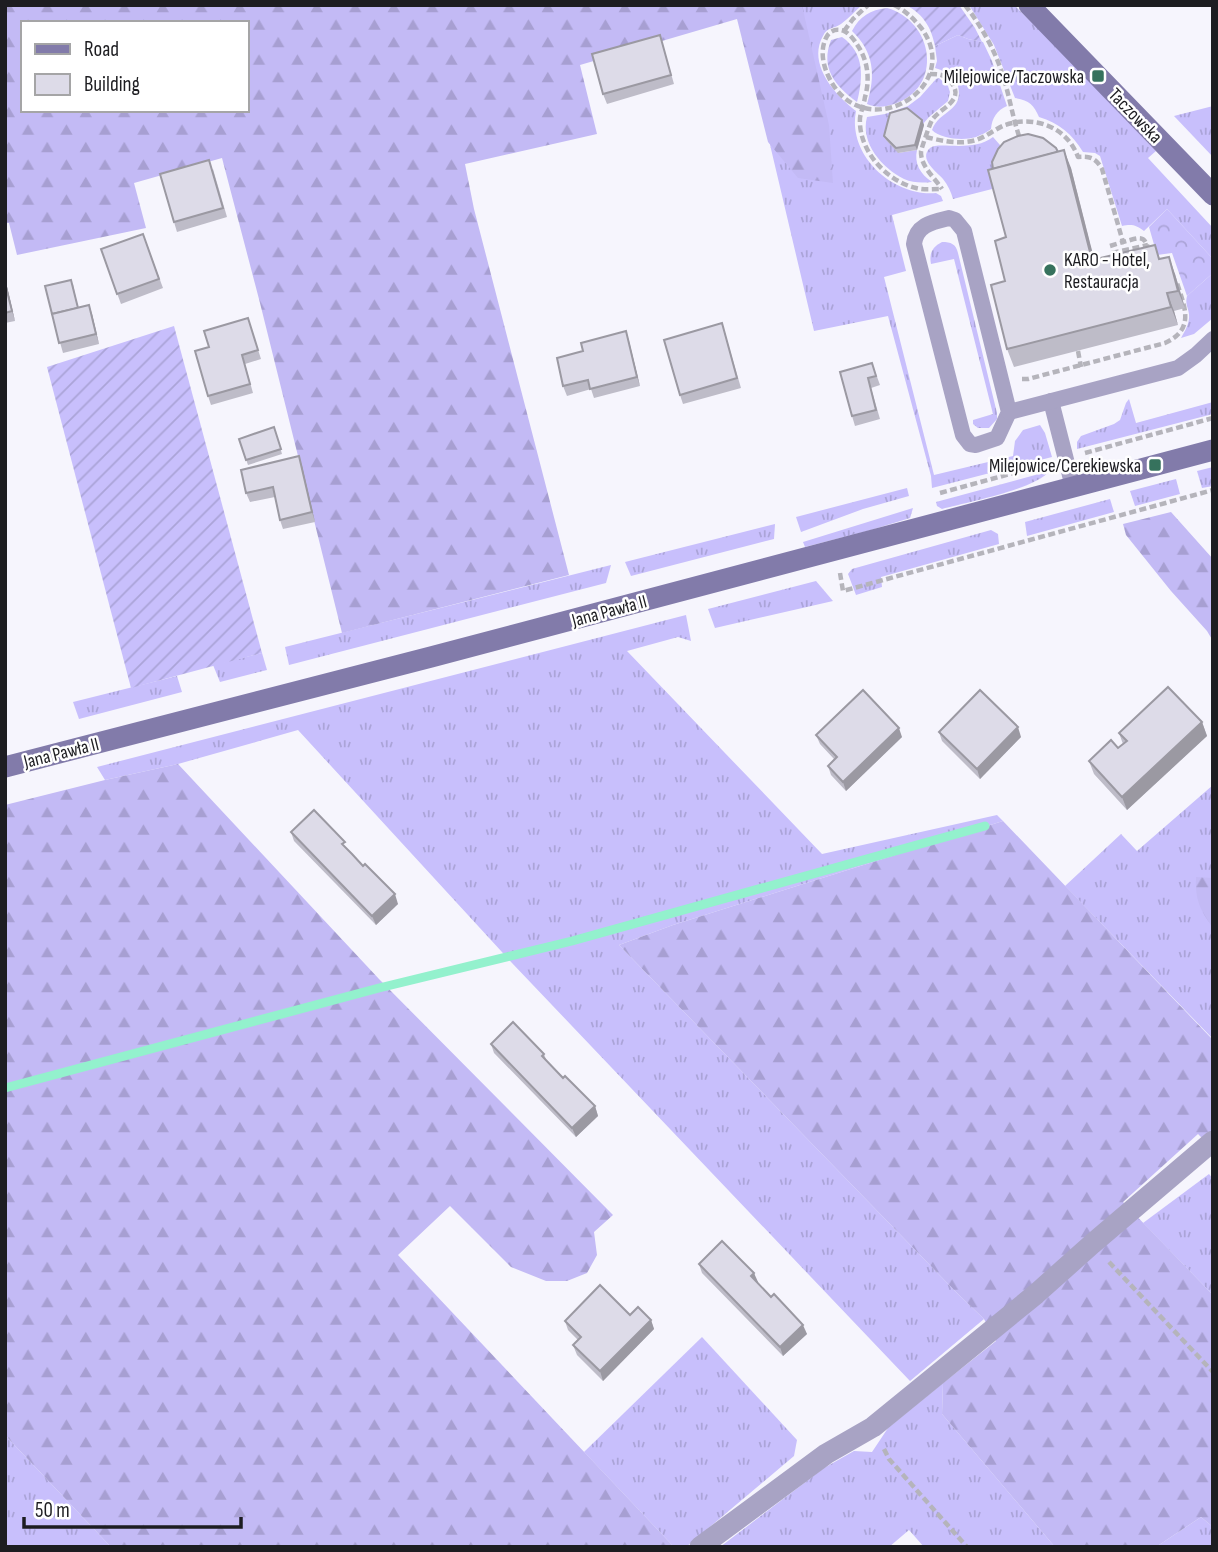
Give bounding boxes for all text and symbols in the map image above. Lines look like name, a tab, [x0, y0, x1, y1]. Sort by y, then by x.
legend	[21, 21, 248, 112]
text: Road	[84, 37, 119, 62]
place label: Milejowice/Taczowska	[944, 66, 1084, 89]
marker: Milejowice/Taczowska	[1090, 68, 1106, 84]
text: Building	[84, 72, 140, 97]
street label: Taczowska	[1103, 84, 1167, 148]
place label: KARO - Hotel, Restauracja	[1064, 249, 1150, 294]
marker: KARO - Hotel, Restauracja	[1042, 262, 1058, 278]
place label: Milejowice/Cerekiewska	[989, 455, 1141, 478]
marker: Milejowice/Cerekiewska	[1147, 457, 1163, 473]
street label: Jana Pawła II	[568, 590, 650, 633]
street label: Jana Pawła II	[20, 733, 101, 774]
scale bar	[24, 1486, 242, 1530]
text: 50 m	[35, 1498, 70, 1523]

